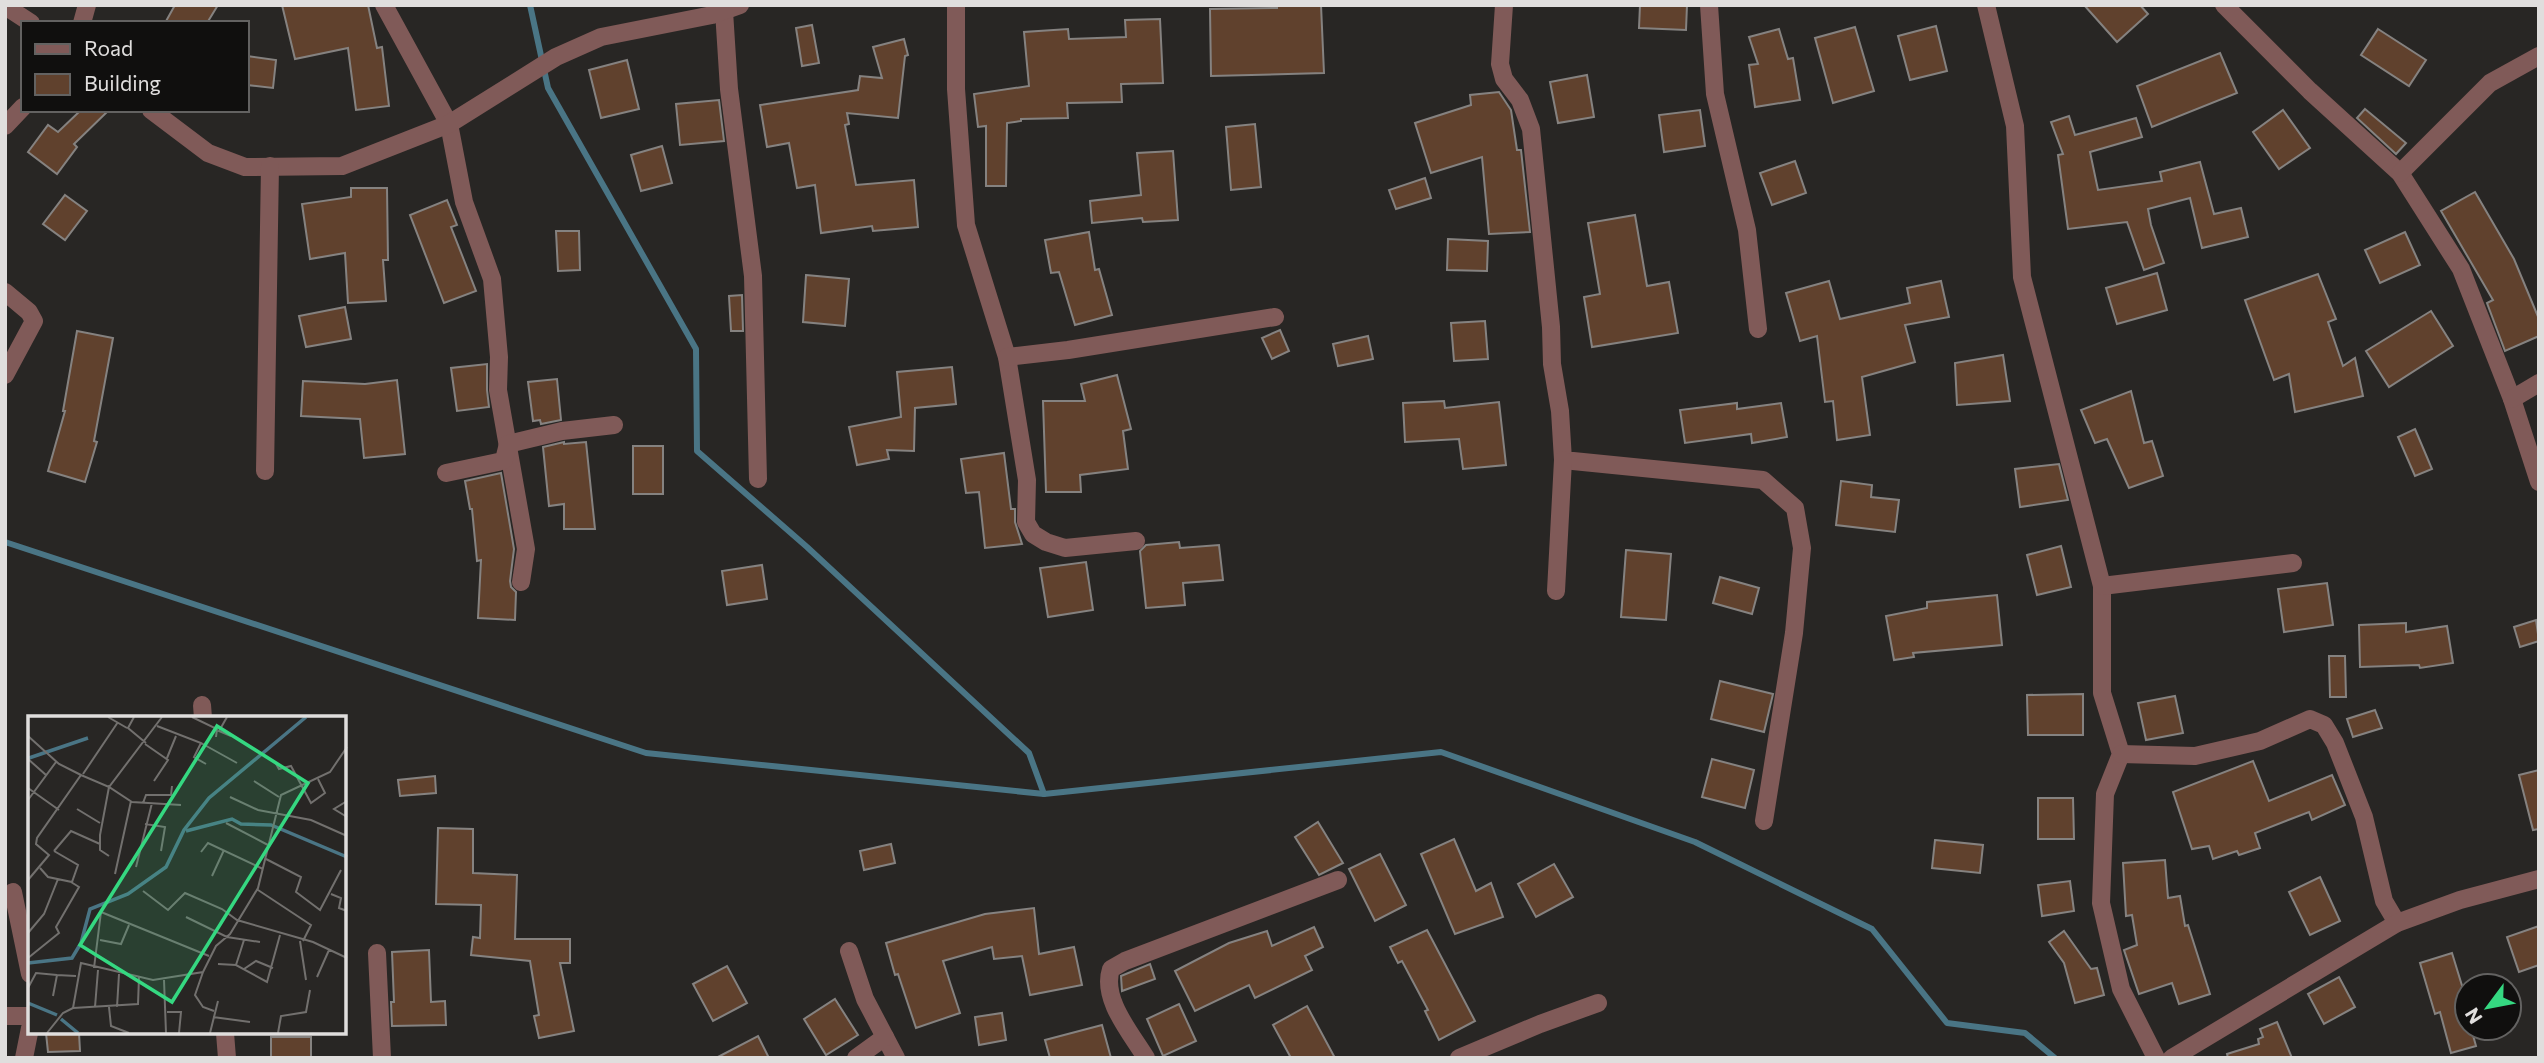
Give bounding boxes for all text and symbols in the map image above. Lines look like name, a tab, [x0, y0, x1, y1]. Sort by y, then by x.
legend	[21, 21, 248, 112]
text: Road	[84, 35, 133, 60]
text: Building	[84, 70, 161, 95]
inset map	[28, 716, 346, 1035]
north arrow	[2453, 972, 2523, 1042]
text: N	[2460, 1004, 2487, 1028]

